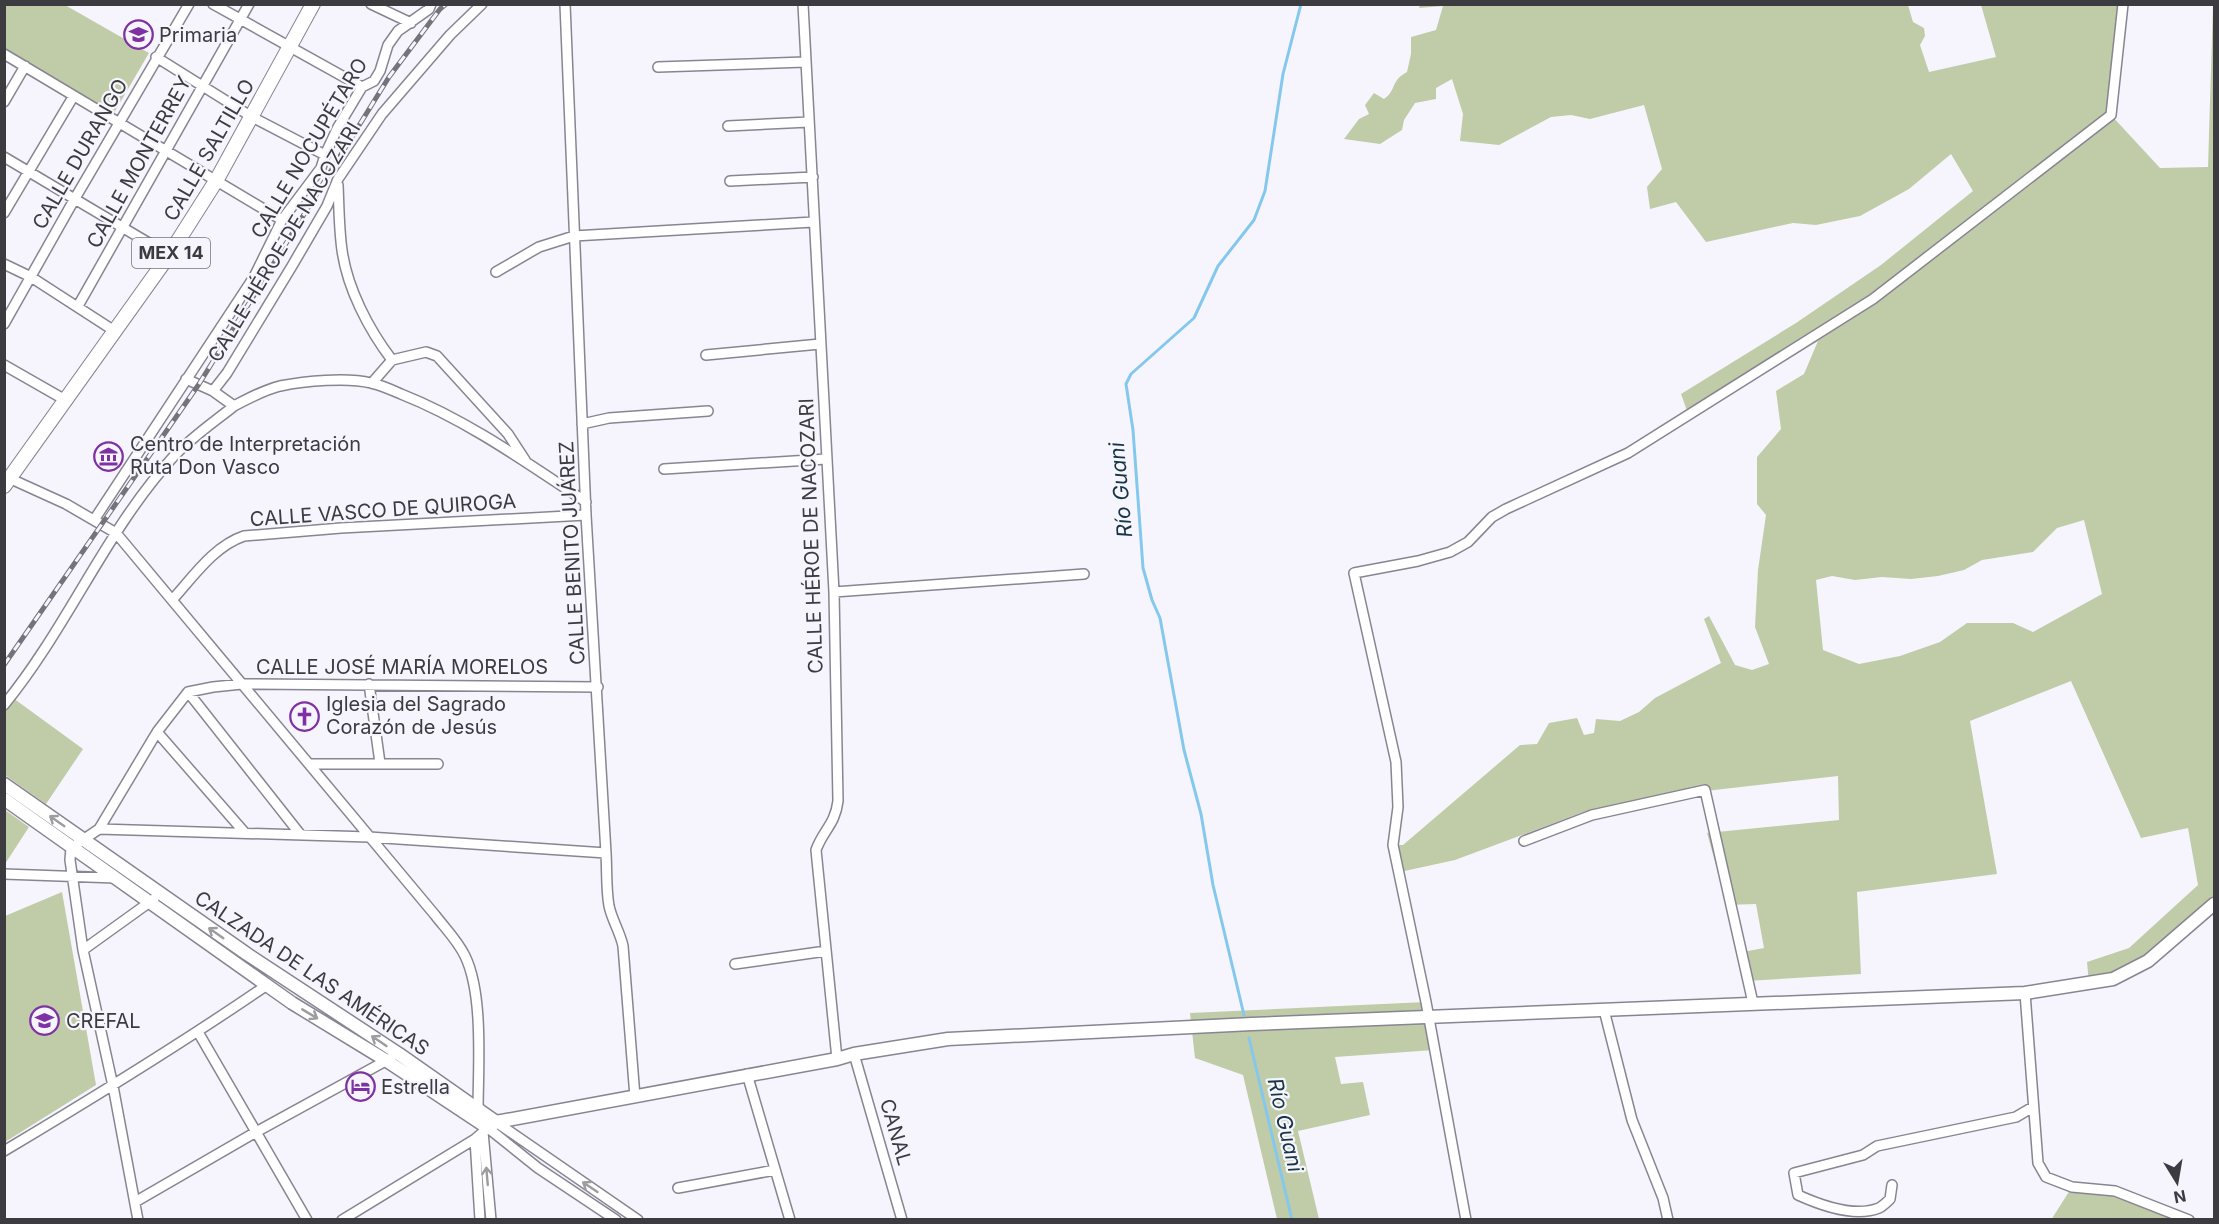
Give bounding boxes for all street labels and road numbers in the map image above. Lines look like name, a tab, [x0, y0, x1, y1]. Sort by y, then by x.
street label: CALLE NOCUPÉTARO	[245, 53, 372, 243]
street label: CALLE MONTERREY	[82, 71, 196, 252]
street label: CALLE DURANGO	[27, 75, 133, 233]
street label: CALLE SALTILLO	[159, 75, 259, 225]
street label: CALLE HÉROE DE NACOZARI	[202, 117, 365, 366]
road number: MEX 14	[132, 238, 210, 268]
street label: CALLE HÉROE DE NACOZARI	[793, 398, 828, 674]
street label: CALLE BENITO JUÁREZ	[553, 440, 590, 666]
street label: CALLE VASCO DE QUIROGA	[249, 489, 517, 531]
street label: CALLE JOSÉ MARÍA MORELOS	[256, 654, 548, 679]
street label: CALZADA DE LAS AMÉRICAS	[190, 885, 434, 1061]
street label: CANAL	[875, 1096, 917, 1168]

